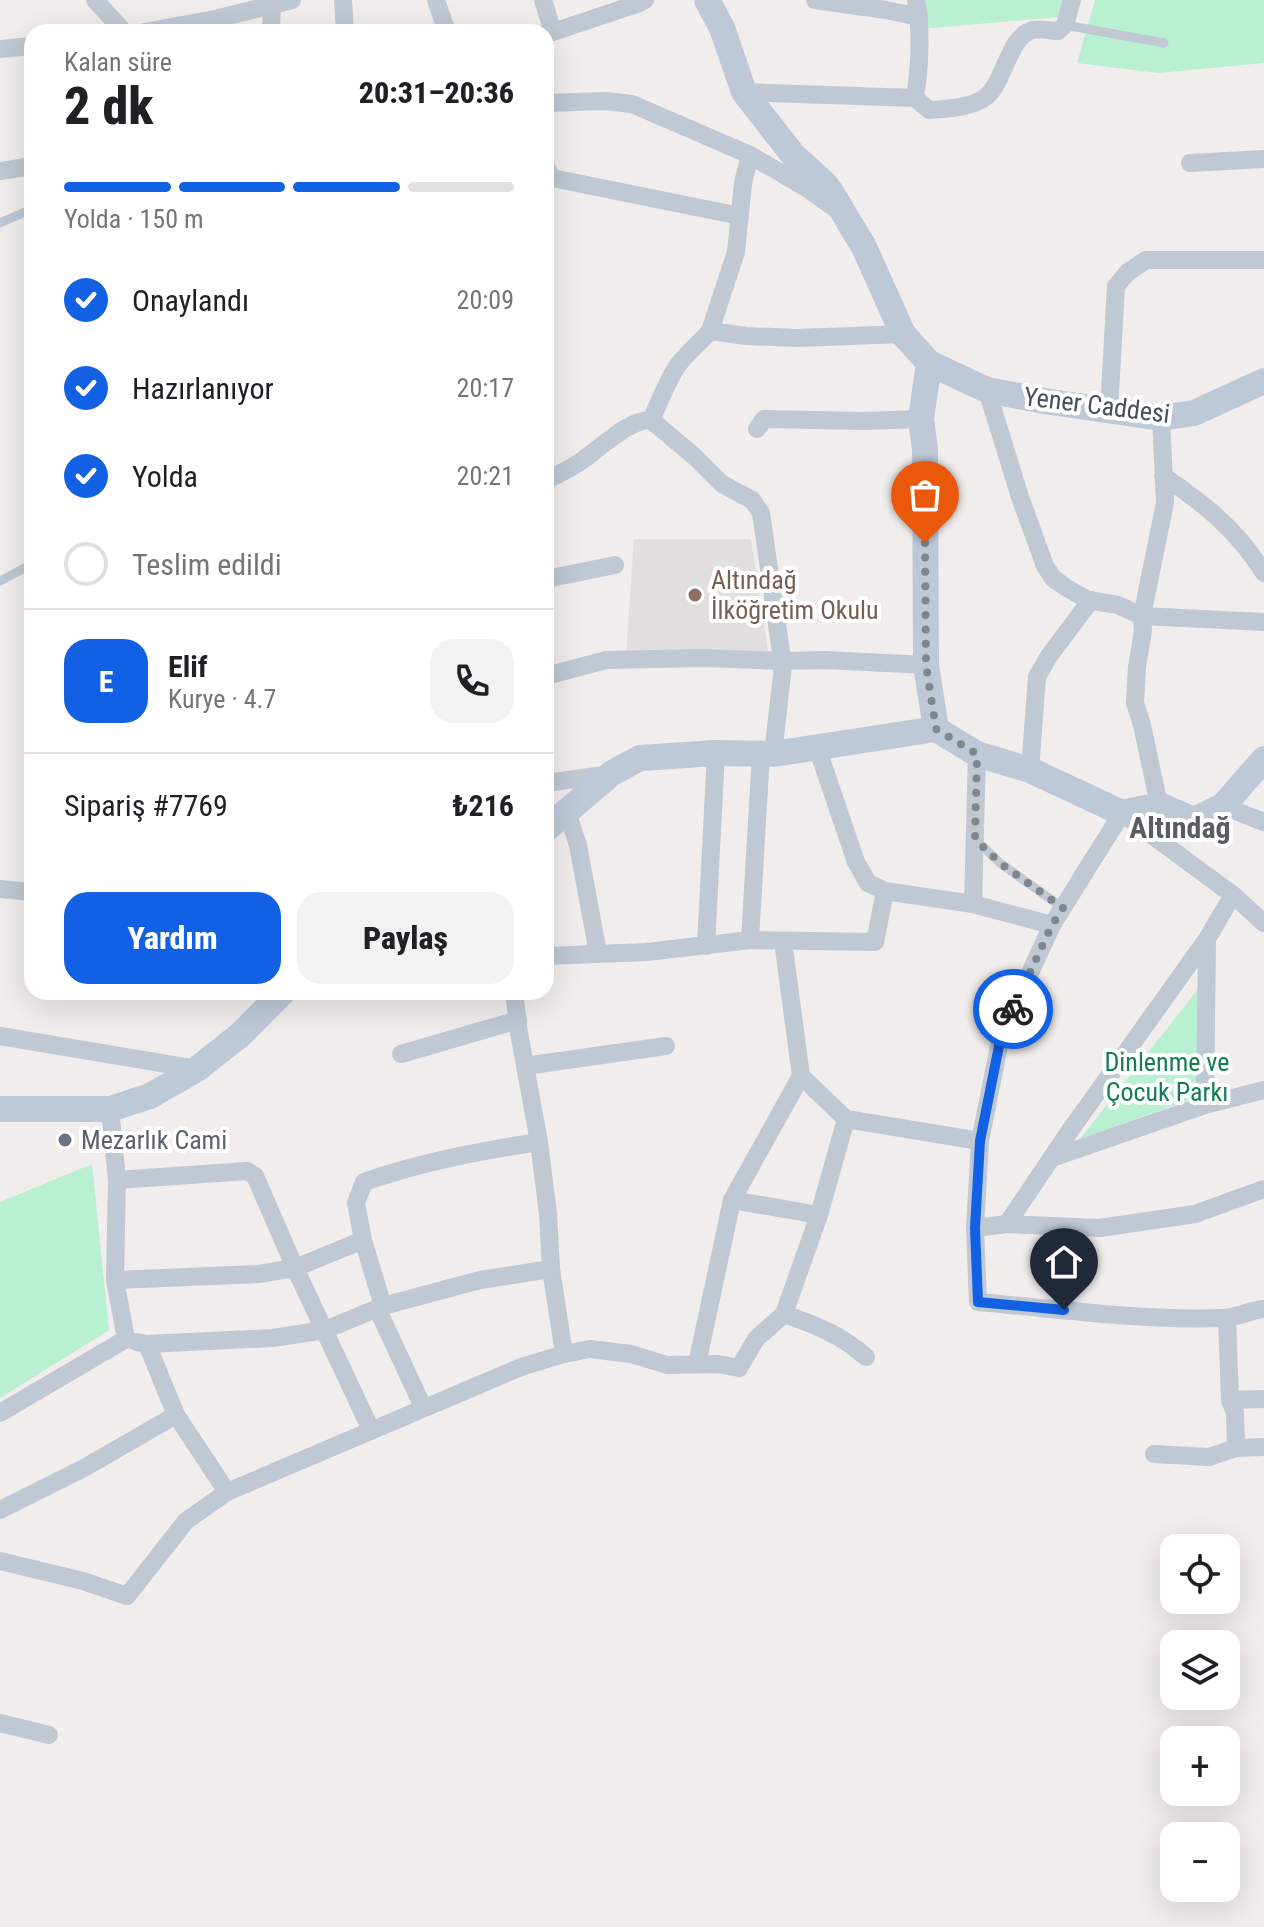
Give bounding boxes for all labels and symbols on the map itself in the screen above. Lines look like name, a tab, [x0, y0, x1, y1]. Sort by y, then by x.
street label: Yener Caddesi	[1022, 381, 1172, 429]
pin	[891, 461, 959, 543]
place label: Altındağ İlköğretim Okulu	[711, 565, 879, 625]
marker: Altındağ İlköğretim Okulu	[686, 586, 704, 604]
district label: Altındağ	[1129, 810, 1231, 845]
courier	[973, 969, 1053, 1049]
park label: Dinlenme ve Çocuk Parkı	[1104, 1047, 1230, 1107]
place label: Mezarlık Cami	[81, 1125, 227, 1155]
marker: Mezarlık Cami	[56, 1131, 74, 1149]
pin	[1030, 1228, 1098, 1310]

